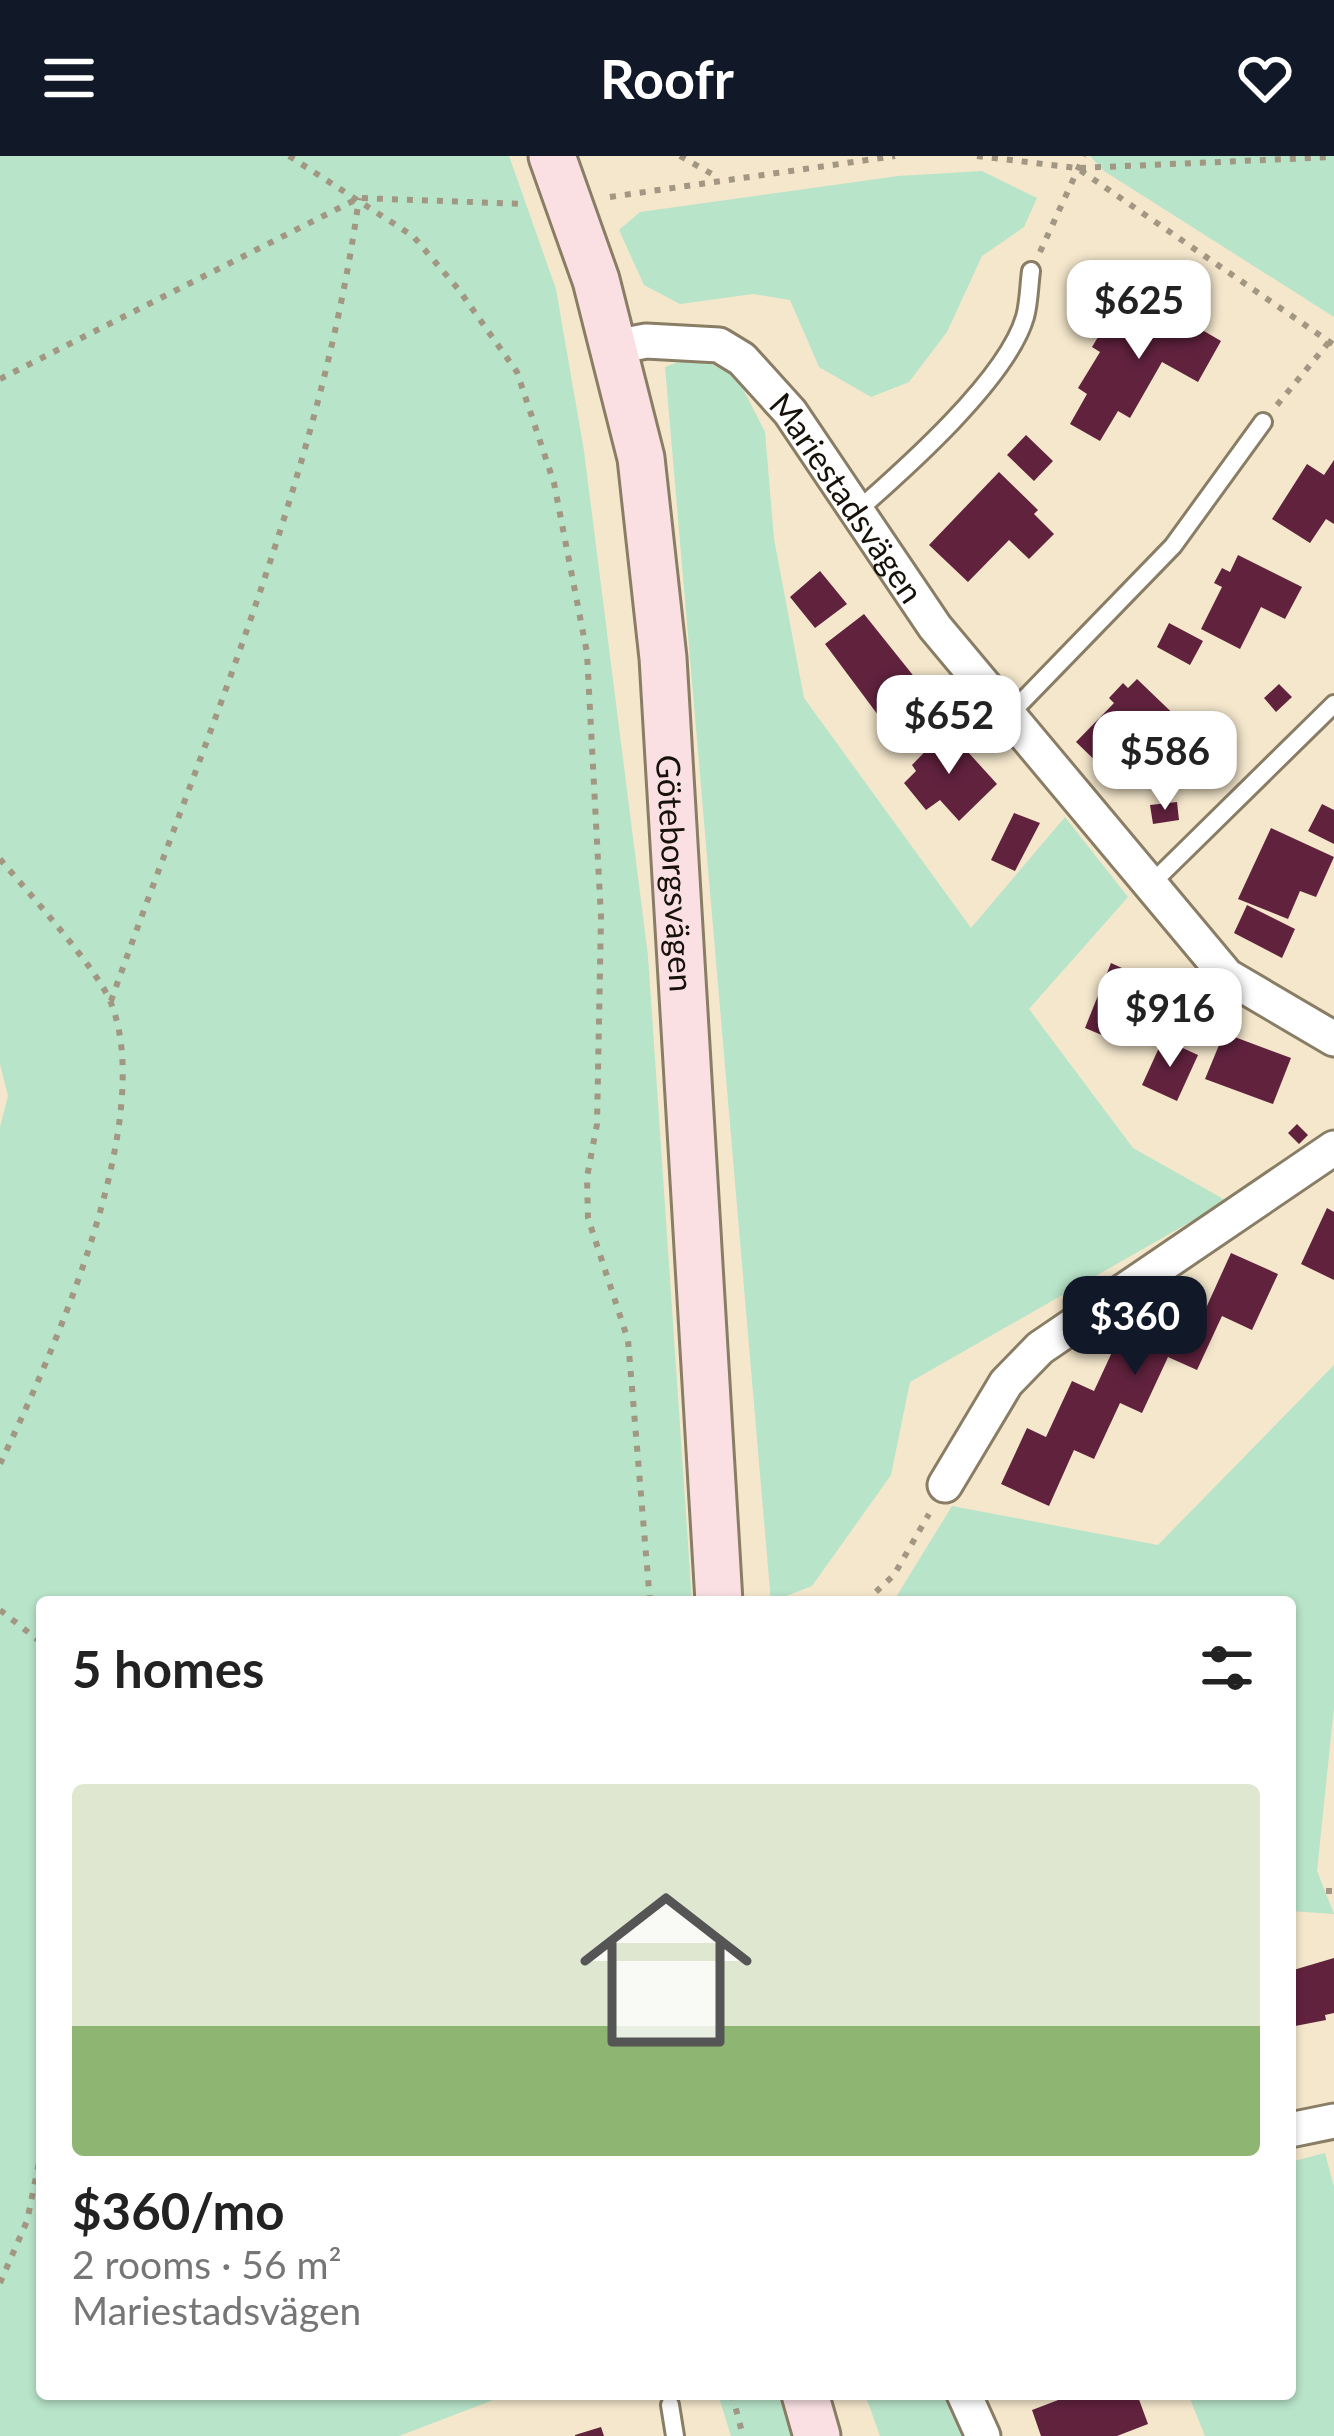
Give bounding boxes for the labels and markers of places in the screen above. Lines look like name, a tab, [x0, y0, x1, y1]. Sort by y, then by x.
pin: $625	[1068, 260, 1210, 362]
pin: $652	[878, 675, 1020, 777]
pin: $586	[1094, 711, 1236, 813]
pin: $916	[1099, 968, 1241, 1070]
pin: $360	[1064, 1276, 1206, 1378]

